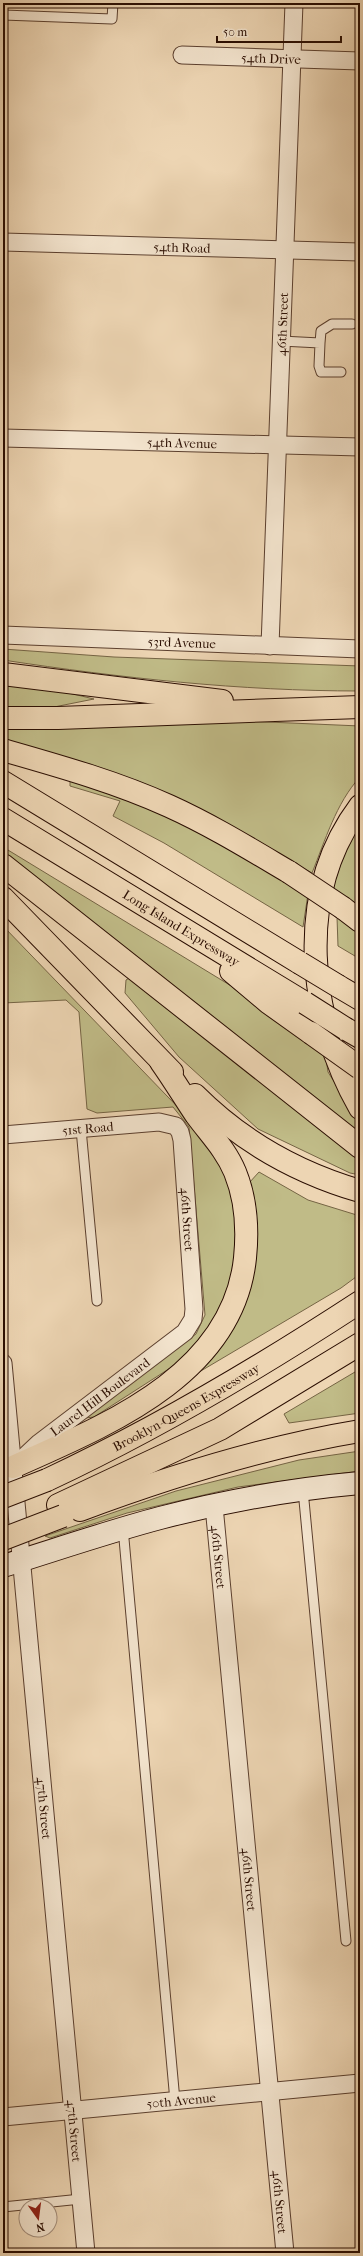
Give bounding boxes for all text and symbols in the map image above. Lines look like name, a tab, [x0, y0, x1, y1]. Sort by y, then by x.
scale bar	[217, 18, 341, 44]
text: 50 m	[223, 25, 247, 39]
street label: 54th Drive	[241, 49, 302, 67]
street label: 54th Road	[153, 239, 212, 255]
street label: 46th Street	[273, 292, 291, 356]
street label: 54th Avenue	[147, 434, 218, 451]
street label: 53rd Avenue	[147, 633, 217, 651]
street label: Long Island Expressway	[120, 886, 244, 970]
street label: 51st Road	[61, 1118, 115, 1138]
street label: 46th Street	[178, 1187, 197, 1252]
street label: Laurel Hill Boulevard	[47, 1354, 153, 1439]
street label: Brooklyn-Queens Expressway	[110, 1359, 263, 1454]
street label: 46th Street	[208, 1524, 229, 1590]
street label: 47th Street	[34, 1776, 55, 1840]
street label: 46th Street	[239, 1847, 260, 1912]
street label: 50th Avenue	[146, 2089, 217, 2111]
street label: 47th Street	[64, 2099, 85, 2163]
street label: 46th Street	[270, 2169, 291, 2235]
north arrow	[18, 2198, 58, 2238]
text: N	[34, 2220, 46, 2235]

